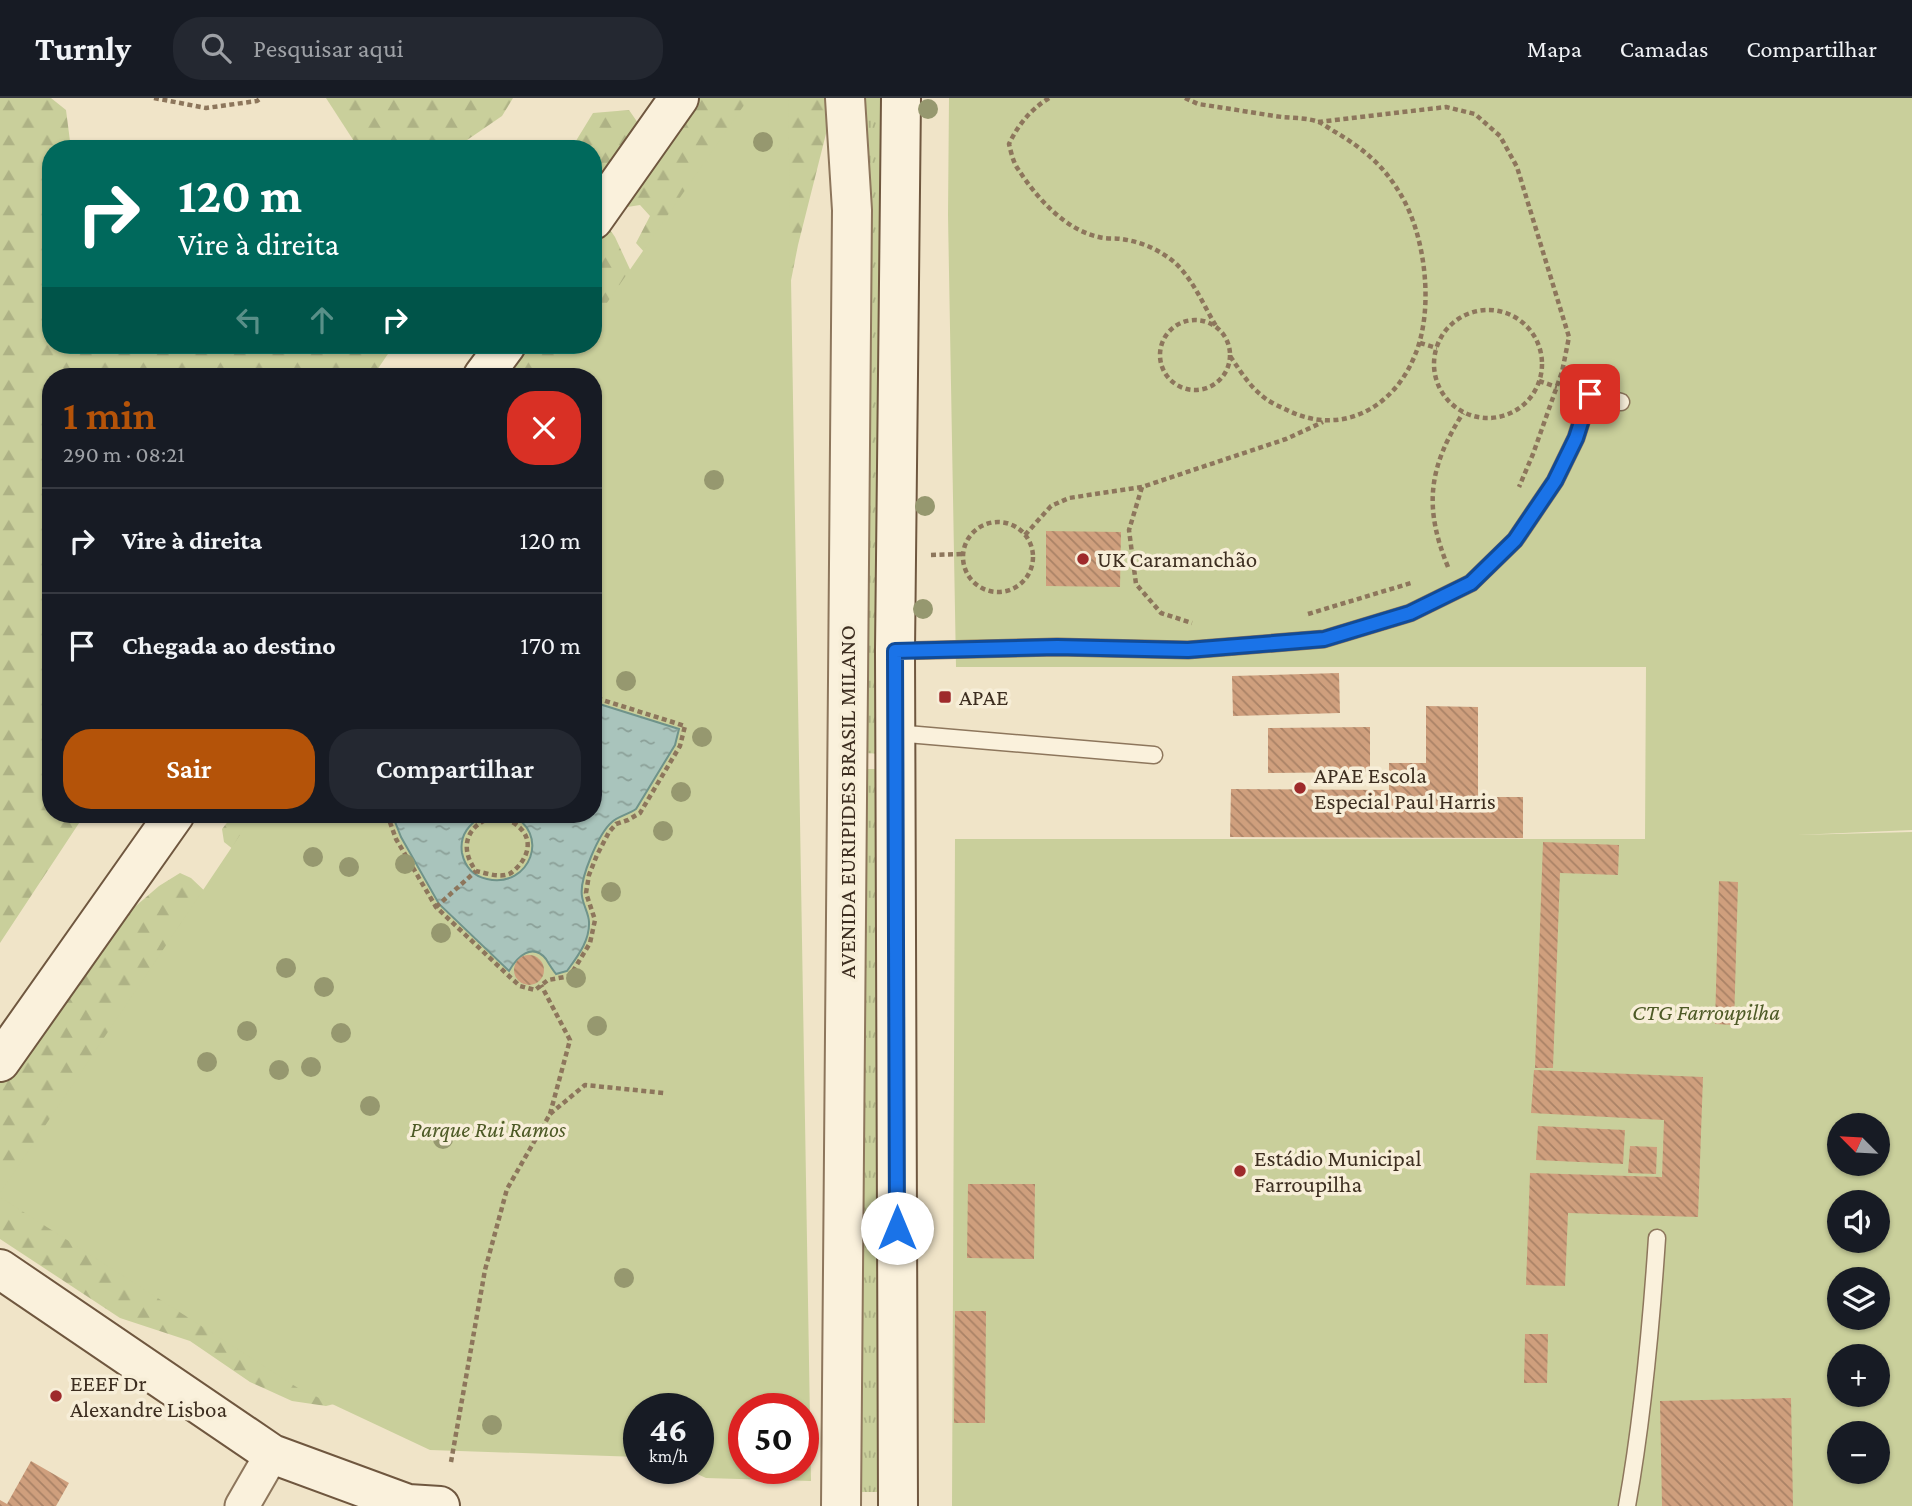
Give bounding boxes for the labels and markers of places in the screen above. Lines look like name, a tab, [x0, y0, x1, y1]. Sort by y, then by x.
pin	[1560, 364, 1620, 424]
place label: UK Caramanchão	[1097, 546, 1257, 572]
marker: UK Caramanchão	[1075, 551, 1091, 567]
place label: APAE	[959, 684, 1008, 710]
marker: APAE	[937, 689, 953, 705]
place label: APAE Escola Especial Paul Harris	[1314, 762, 1496, 814]
marker: APAE Escola Especial Paul Harris	[1292, 780, 1308, 796]
place label: Estádio Municipal Farroupilha	[1254, 1145, 1422, 1197]
marker: Estádio Municipal Farroupilha	[1232, 1163, 1248, 1179]
place label: EEEF Dr Alexandre Lisboa	[70, 1370, 227, 1422]
marker: EEEF Dr Alexandre Lisboa	[48, 1388, 64, 1404]

